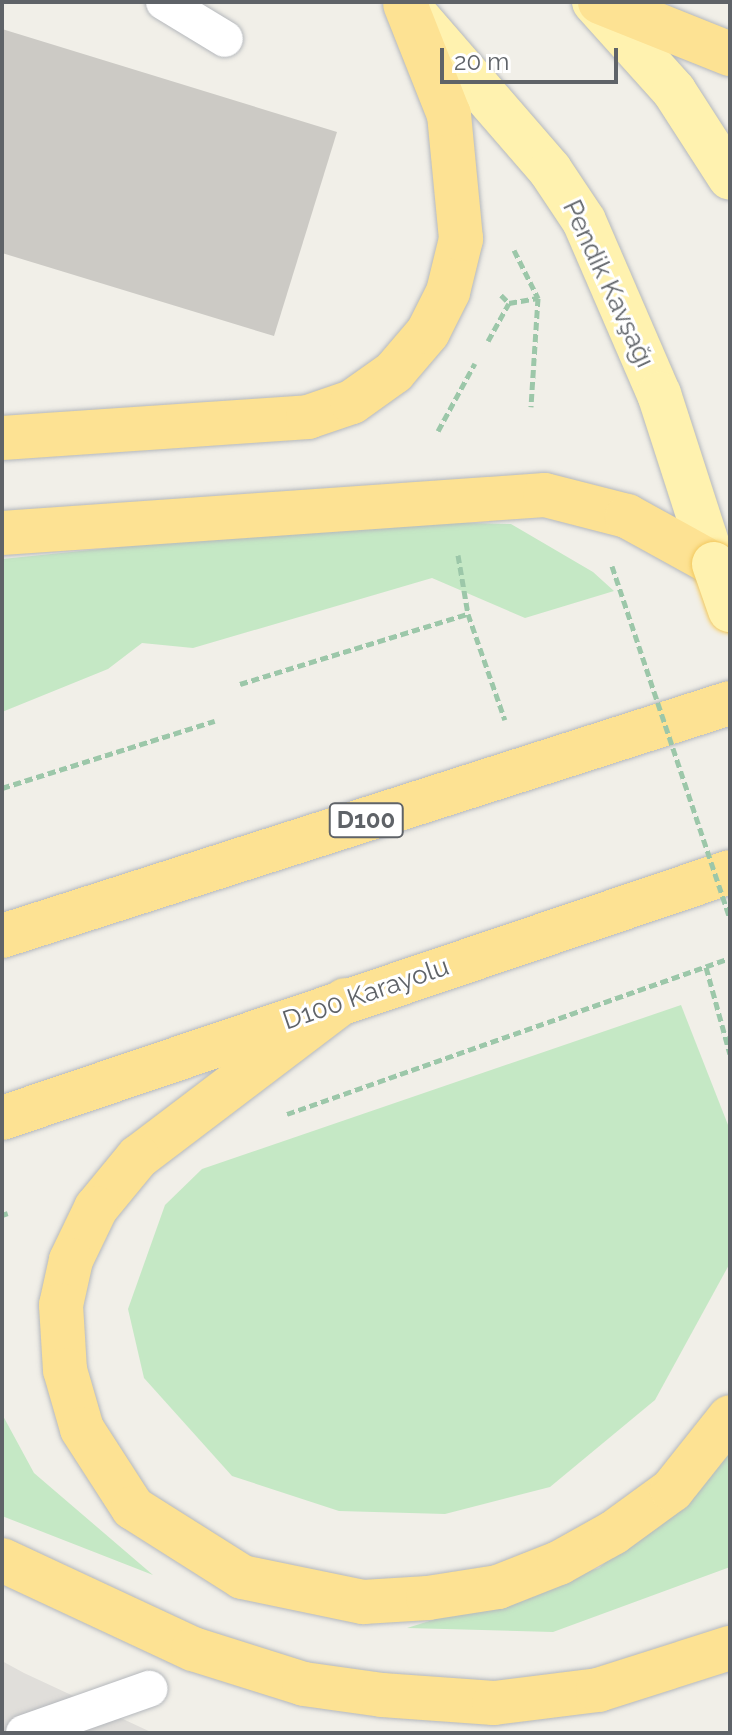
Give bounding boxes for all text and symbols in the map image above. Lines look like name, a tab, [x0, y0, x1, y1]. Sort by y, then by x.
scale bar	[444, 32, 622, 82]
text: 20 m	[454, 47, 509, 76]
street label: Pendik Kavşağı	[556, 195, 660, 373]
road number: D100	[328, 800, 404, 840]
street label: D100 Karayolu	[279, 951, 453, 1037]

